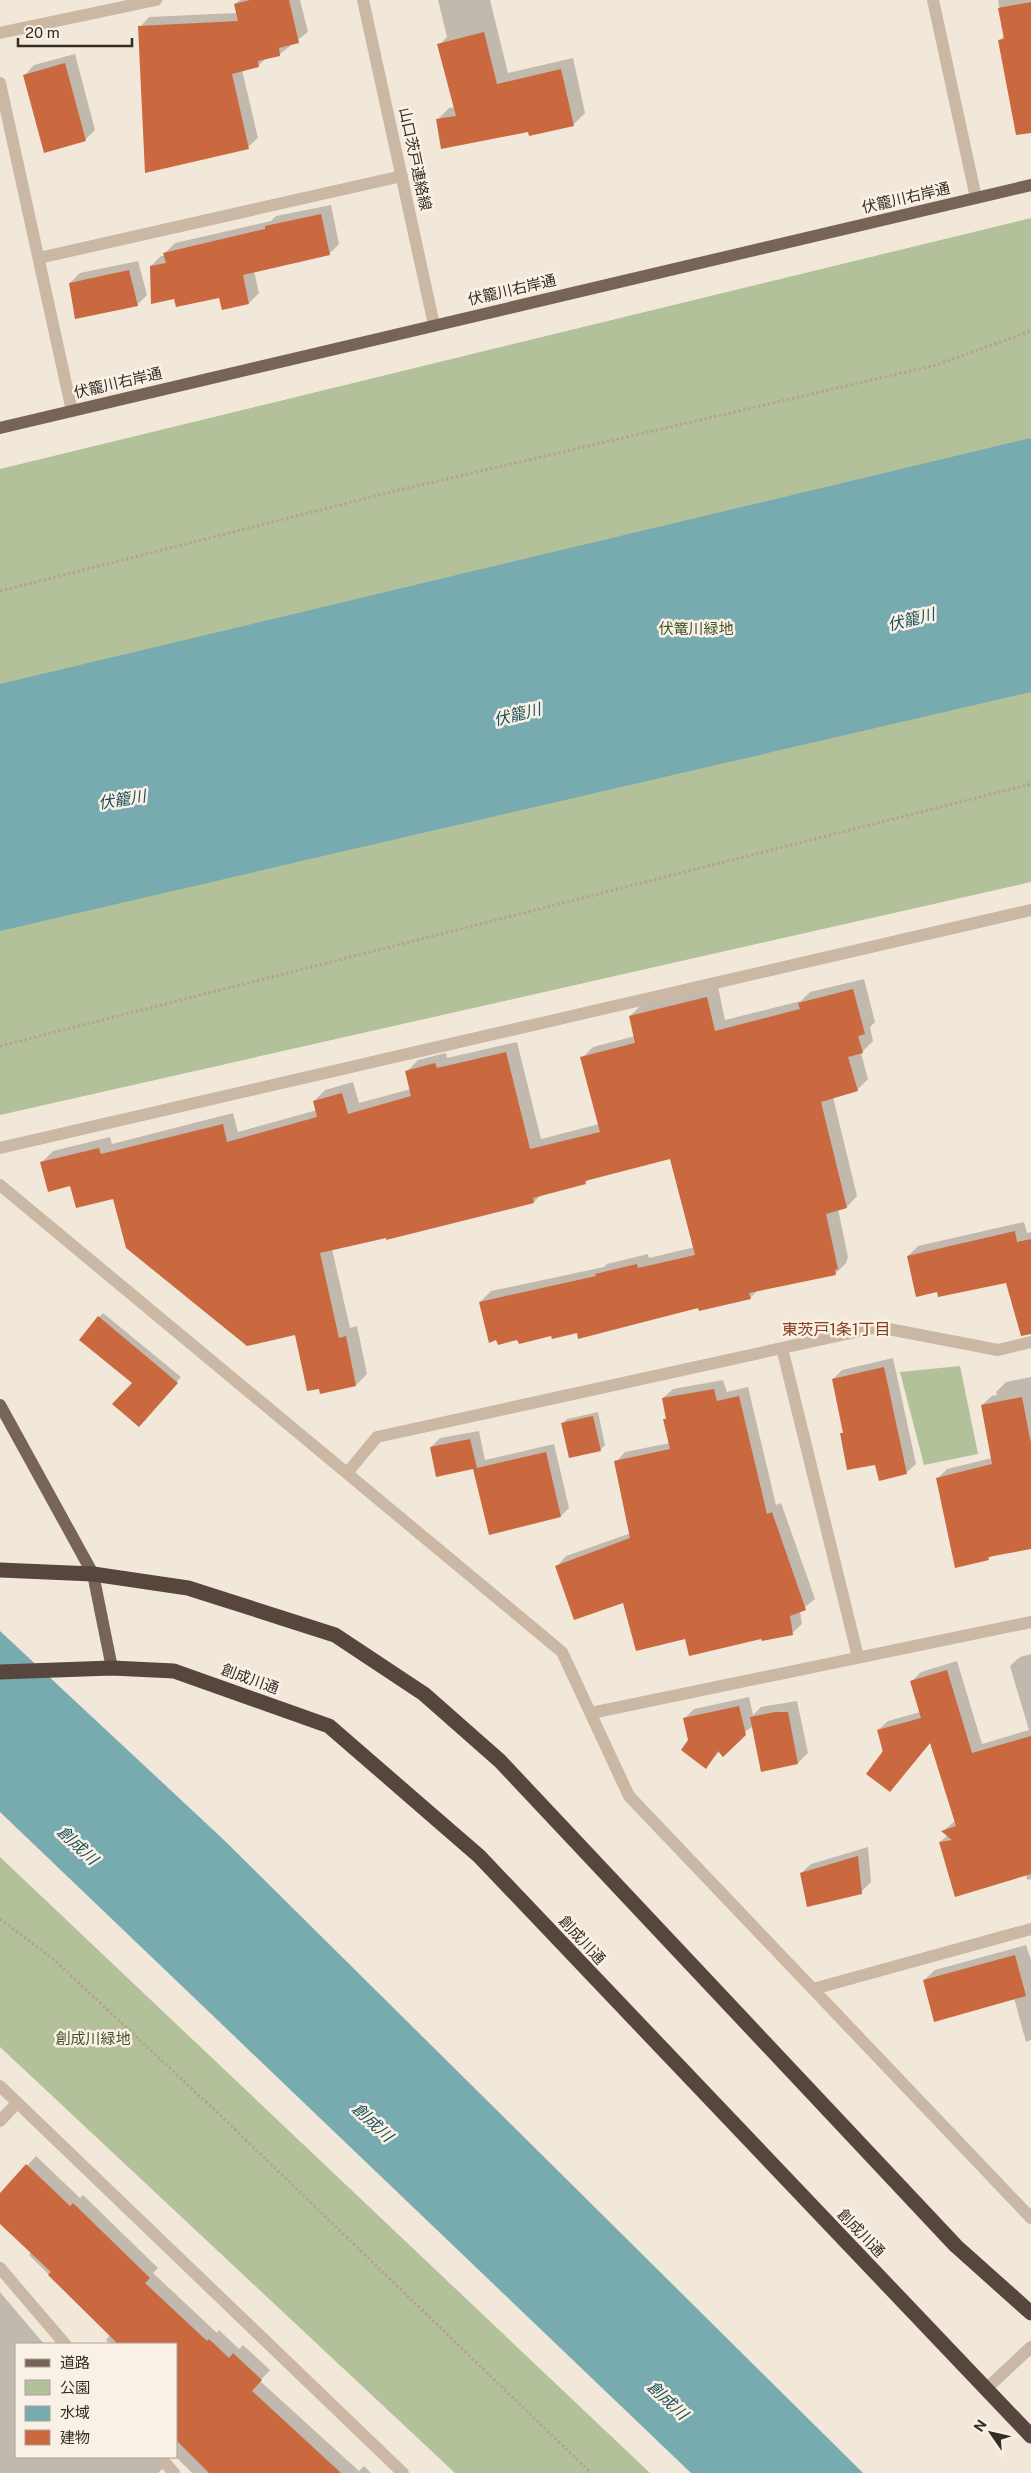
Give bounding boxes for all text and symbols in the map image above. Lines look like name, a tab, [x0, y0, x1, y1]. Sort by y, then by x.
scale bar	[18, 15, 131, 47]
text: 20 m	[25, 24, 60, 41]
street label: 山口茨戸連絡線	[396, 106, 435, 212]
street label: 伏籠川右岸通	[860, 179, 952, 216]
street label: 伏籠川右岸通	[466, 271, 558, 308]
street label: 伏籠川右岸通	[72, 364, 164, 401]
water label: 伏籠川	[886, 604, 939, 635]
park label: 伏篭川緑地	[658, 620, 734, 637]
water label: 伏籠川	[492, 699, 545, 730]
water label: 伏籠川	[97, 786, 149, 813]
district label: 東茨戸1条1丁目	[781, 1320, 891, 1339]
street label: 創成川通	[219, 1660, 281, 1697]
water label: 創成川	[54, 1822, 103, 1870]
street label: 創成川通	[556, 1912, 609, 1967]
park label: 創成川緑地	[55, 2030, 131, 2047]
water label: 創成川	[349, 2099, 398, 2147]
street label: 創成川通	[834, 2205, 888, 2260]
legend	[15, 2343, 178, 2458]
text: 道路	[60, 2354, 90, 2371]
water label: 創成川	[644, 2377, 693, 2425]
text: 公園	[60, 2379, 90, 2396]
text: 水域	[60, 2404, 90, 2421]
north arrow	[966, 2408, 1016, 2458]
text: N	[971, 2417, 990, 2435]
text: 建物	[60, 2429, 90, 2446]

